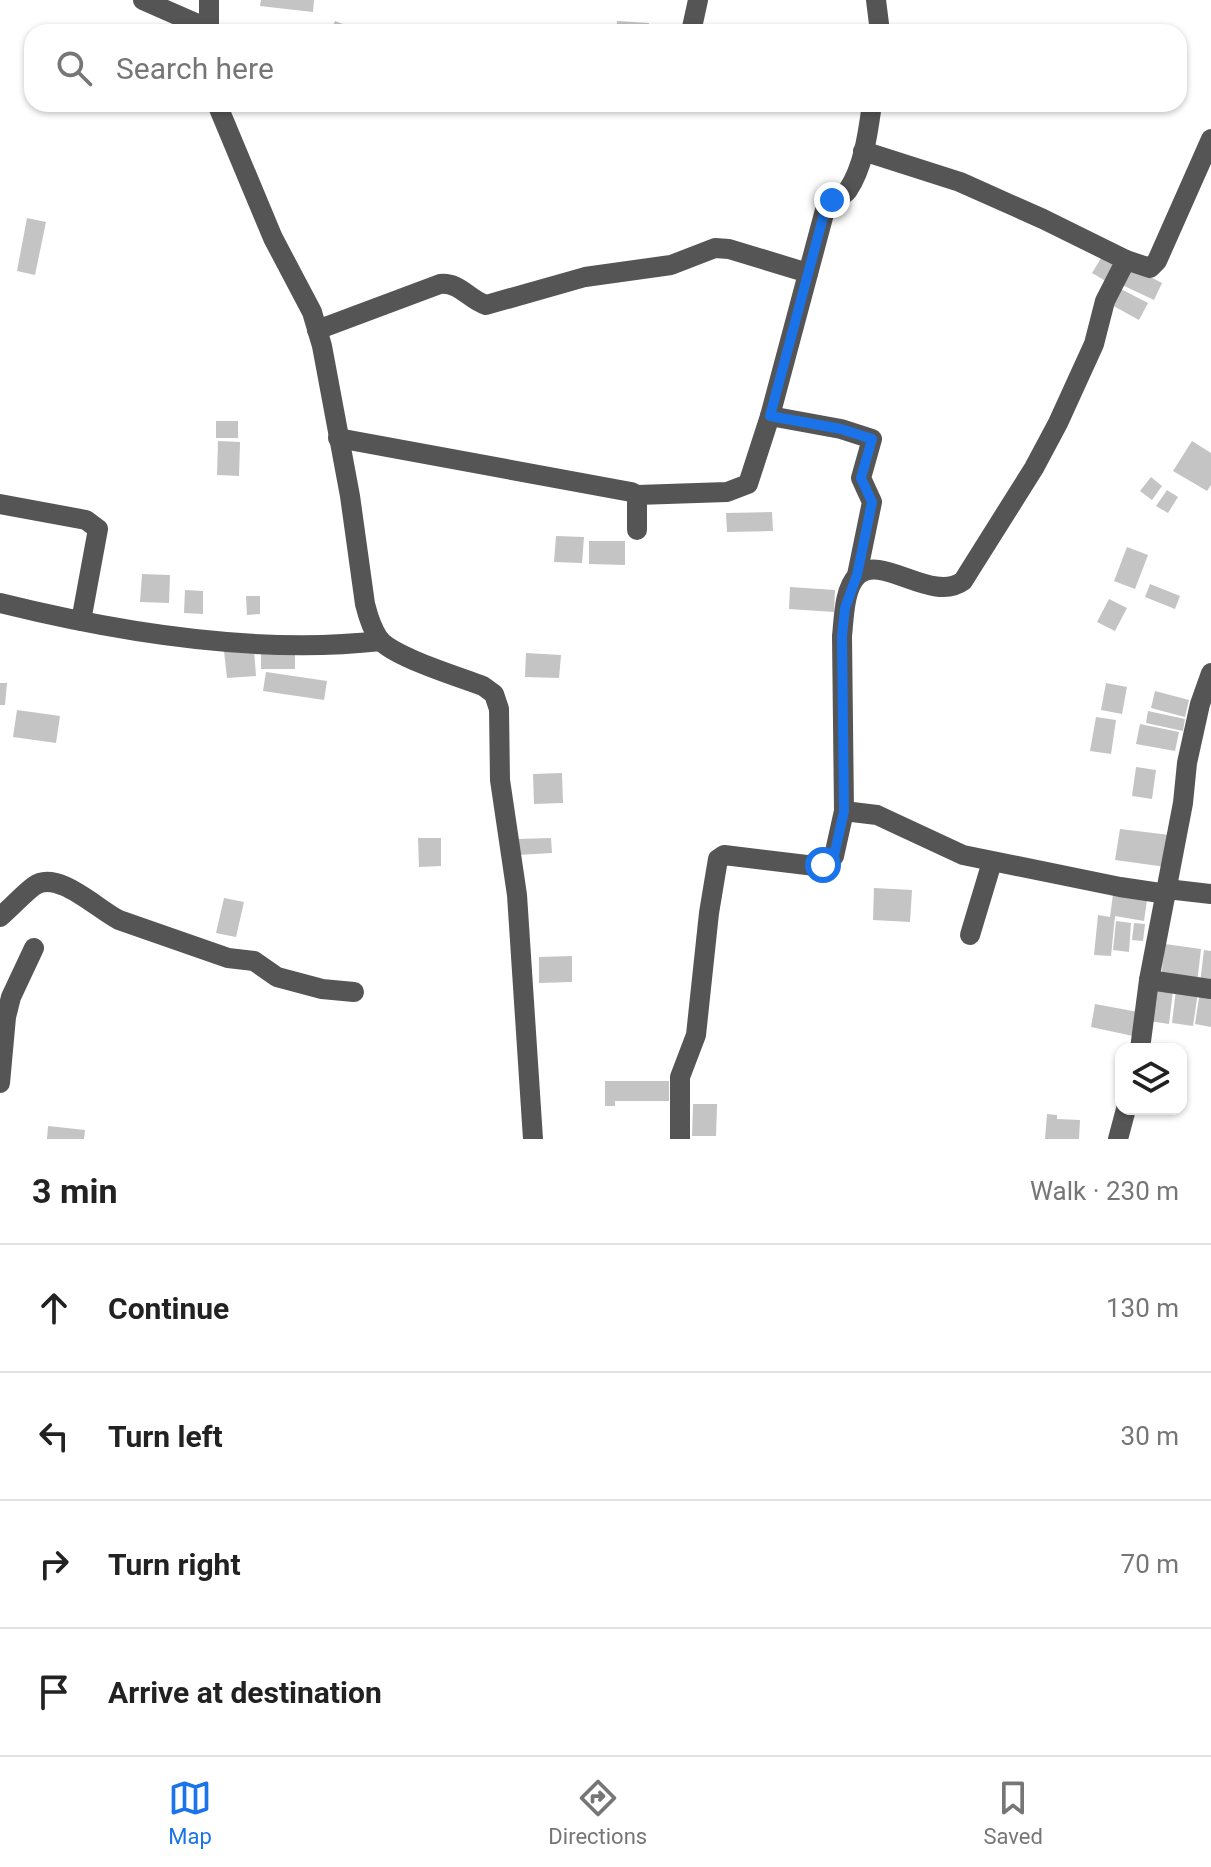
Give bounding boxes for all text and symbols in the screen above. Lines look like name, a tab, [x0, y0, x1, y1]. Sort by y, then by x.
search box	[24, 24, 1187, 112]
icon: search	[52, 46, 96, 90]
text: Search here	[116, 51, 274, 86]
route end	[814, 182, 850, 218]
route start	[805, 847, 841, 883]
map controls	[1115, 1043, 1187, 1115]
button: layers	[1115, 1043, 1187, 1115]
text: 3 min	[32, 1171, 117, 1211]
text: Walk · 230 m	[1030, 1176, 1179, 1206]
icon: ahead	[32, 1286, 76, 1330]
text: Continue	[108, 1291, 229, 1326]
text: 130 m	[1106, 1293, 1179, 1323]
icon: left	[32, 1414, 76, 1458]
text: Turn left	[108, 1419, 223, 1454]
text: 30 m	[1121, 1421, 1179, 1451]
icon: right	[32, 1542, 76, 1586]
text: Turn right	[108, 1547, 241, 1582]
text: 70 m	[1121, 1549, 1179, 1579]
icon: arrive	[32, 1670, 76, 1714]
text: Arrive at destination	[108, 1675, 382, 1710]
tab: Map	[168, 1776, 212, 1849]
tab: Directions	[548, 1776, 647, 1849]
tab: Saved	[983, 1776, 1043, 1849]

